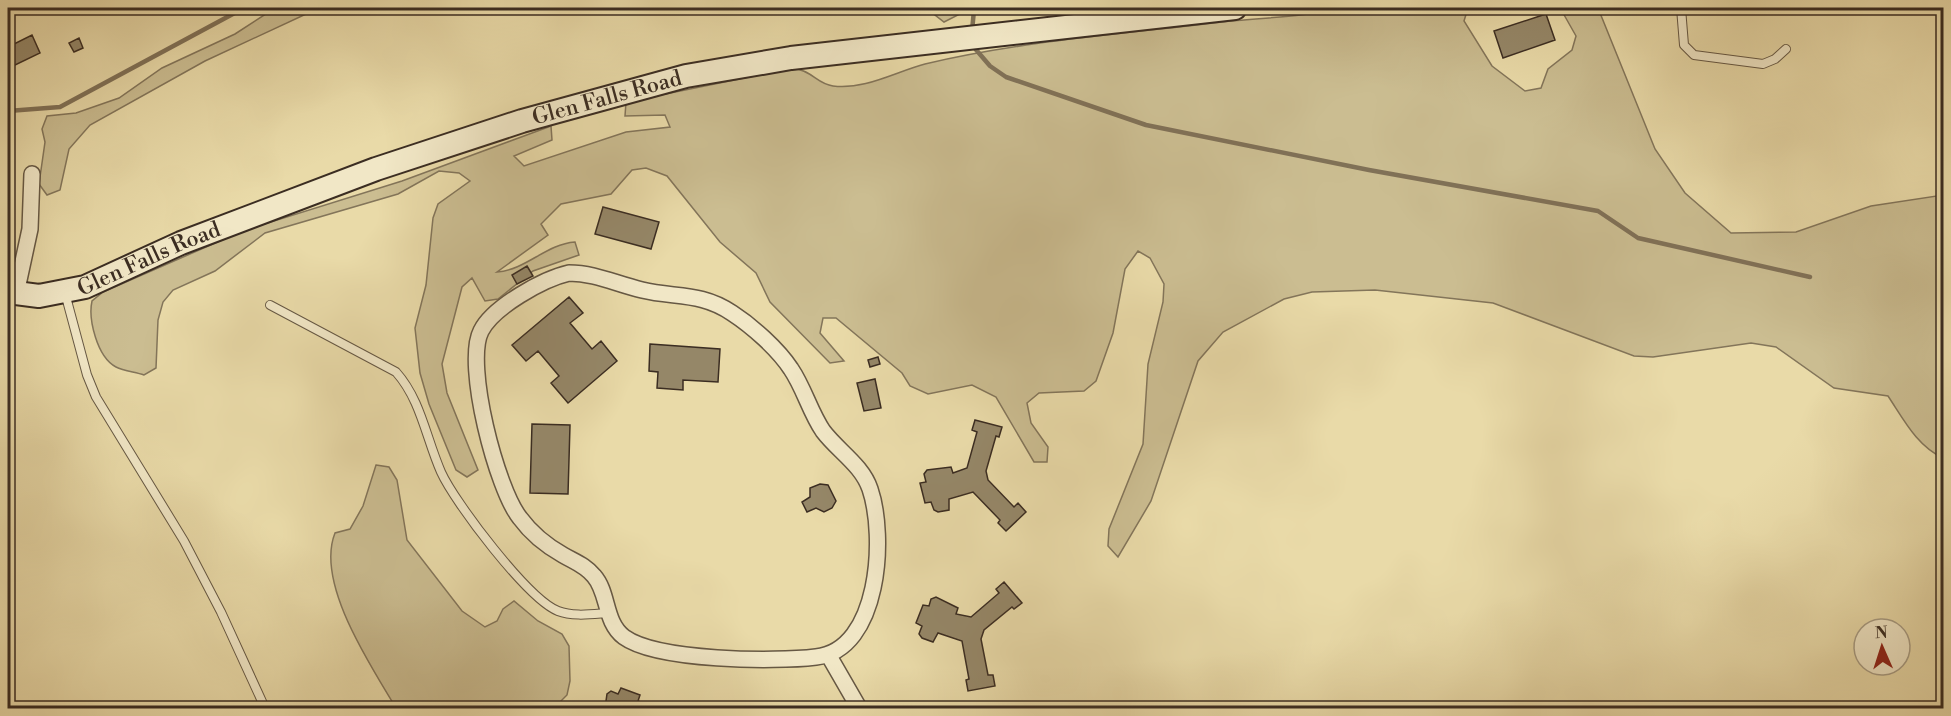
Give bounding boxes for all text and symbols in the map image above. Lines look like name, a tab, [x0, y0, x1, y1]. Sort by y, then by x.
street label: Glen Falls Road	[529, 64, 685, 131]
street label: Glen Falls Road	[73, 216, 225, 302]
north arrow	[1852, 617, 1912, 677]
text: N	[1874, 623, 1888, 643]

